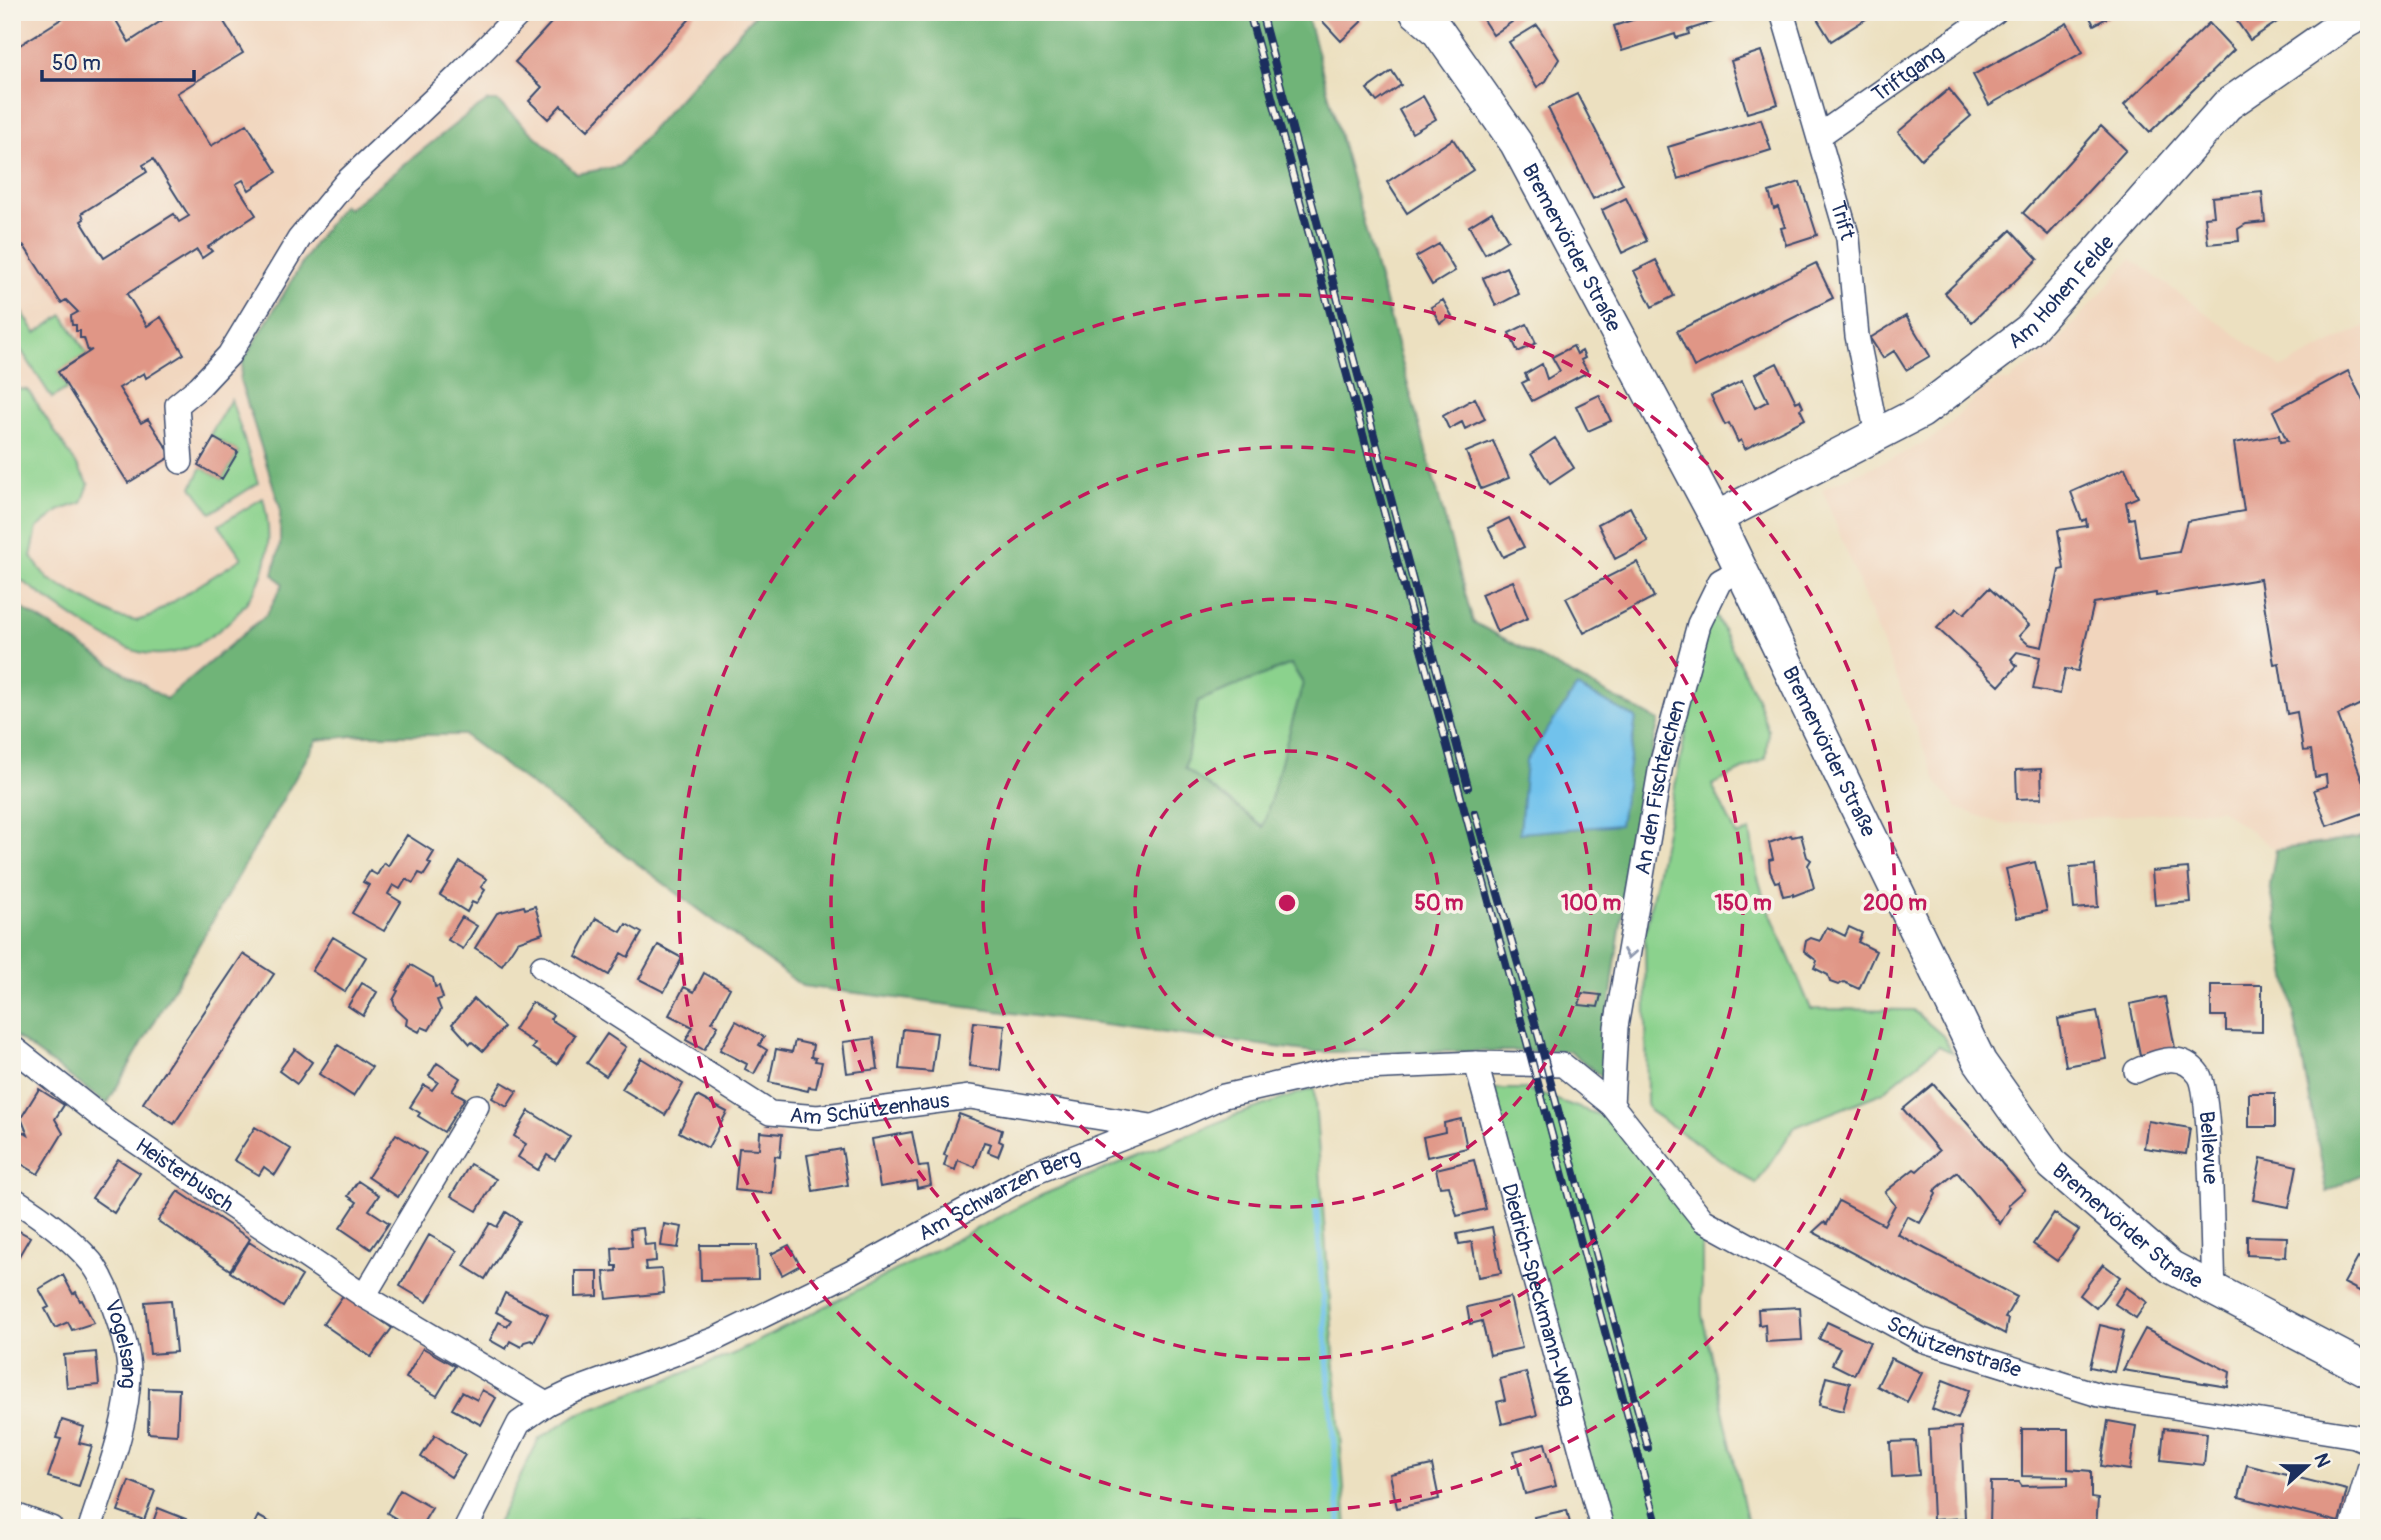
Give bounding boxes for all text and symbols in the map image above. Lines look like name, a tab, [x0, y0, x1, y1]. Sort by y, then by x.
scale bar	[42, 38, 194, 82]
street label: Triftgang	[1867, 39, 1949, 108]
text: 50 m	[52, 50, 101, 77]
street label: Bremervörder Straße	[1516, 159, 1627, 337]
street label: Trift	[1824, 198, 1861, 244]
street label: Am Hohen Felde	[2003, 229, 2121, 355]
street label: Bremervörder Straße	[1776, 662, 1882, 842]
street label: An den Fischteichen	[1629, 697, 1692, 877]
text: 50 m	[1415, 890, 1464, 917]
text: 100 m	[1561, 890, 1621, 917]
text: 150 m	[1714, 890, 1772, 917]
text: 200 m	[1863, 890, 1927, 917]
centre of rings	[1275, 891, 1299, 915]
one-way arrow	[1622, 948, 1637, 960]
street label: Am Schützenhaus	[789, 1087, 952, 1131]
street label: Bellevue	[2193, 1110, 2224, 1185]
street label: Heisterbusch	[130, 1132, 239, 1218]
street label: Am Schwarzen Berg	[914, 1143, 1084, 1247]
street label: Bremervörder Straße	[2046, 1157, 2208, 1295]
street label: Diedrich-Speckmann-Weg	[1495, 1180, 1581, 1409]
street label: Vogelsang	[98, 1296, 142, 1390]
street label: Schützenstraße	[1882, 1310, 2025, 1384]
north arrow	[2272, 1432, 2342, 1502]
text: N	[2308, 1450, 2335, 1471]

